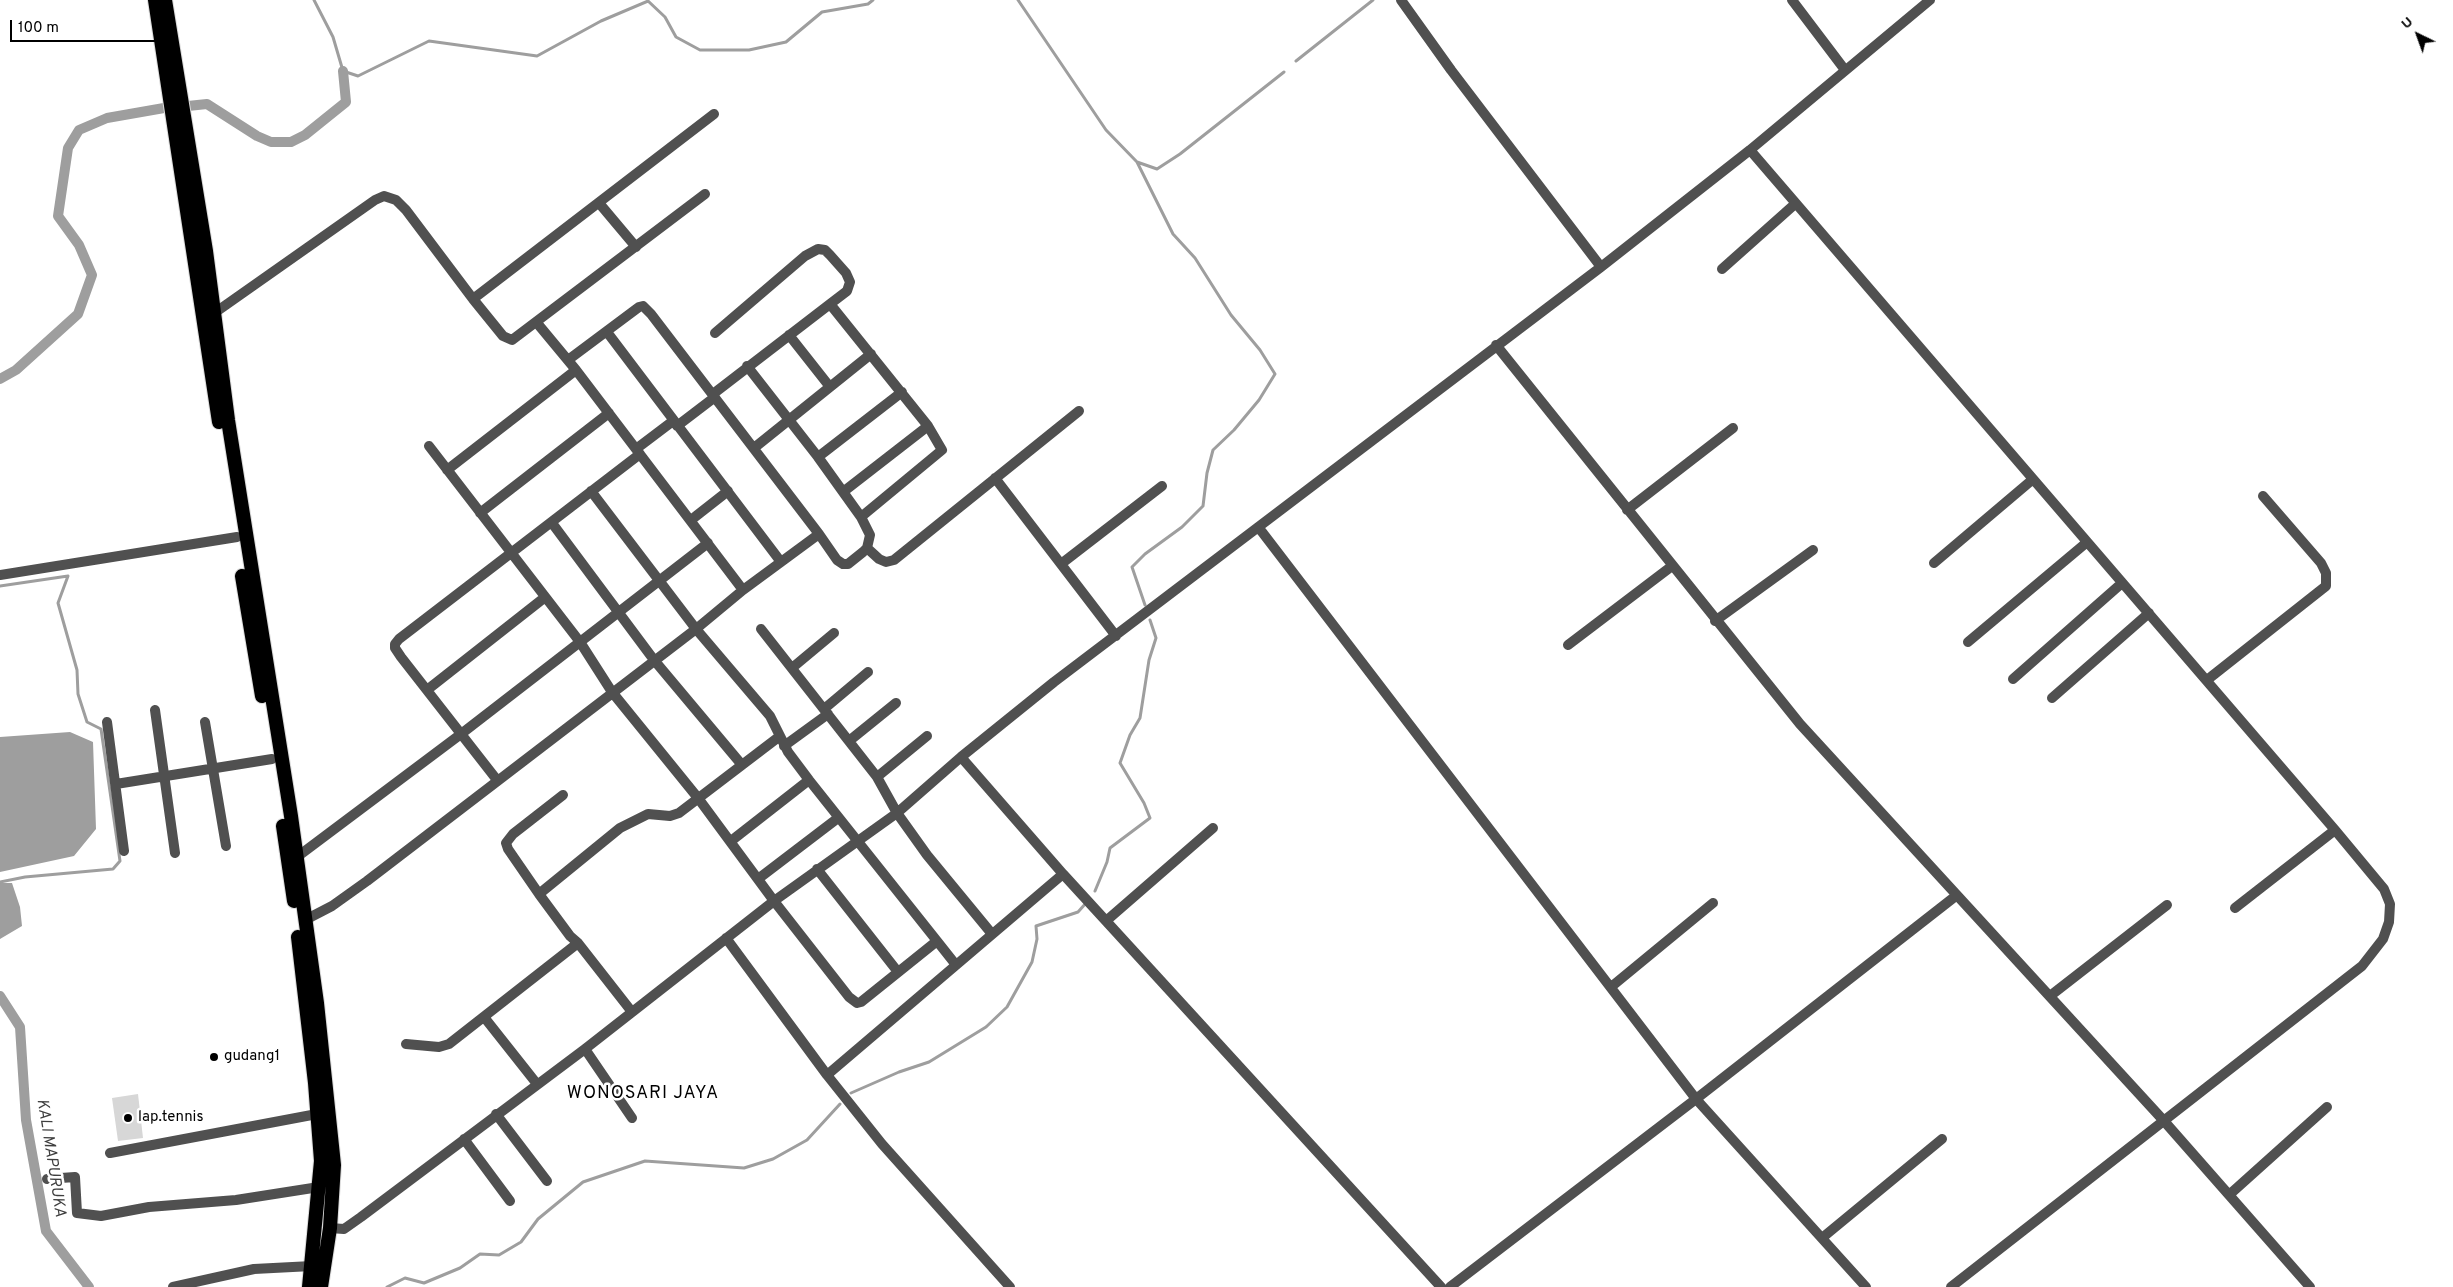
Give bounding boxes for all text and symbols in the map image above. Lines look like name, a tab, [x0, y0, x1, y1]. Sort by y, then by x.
scale bar	[12, 10, 164, 42]
north arrow	[2393, 10, 2443, 60]
text: U	[2398, 14, 2417, 33]
text: 100 m	[18, 19, 59, 38]
place label: gudang1	[224, 1048, 280, 1066]
marker: gudang1	[208, 1051, 220, 1063]
district label: WONOSARI JAYA	[565, 1083, 721, 1105]
water label: KALI MAPURUKA	[31, 1097, 69, 1219]
place label: lap.tennis	[138, 1109, 203, 1127]
marker: lap.tennis	[122, 1112, 134, 1124]

